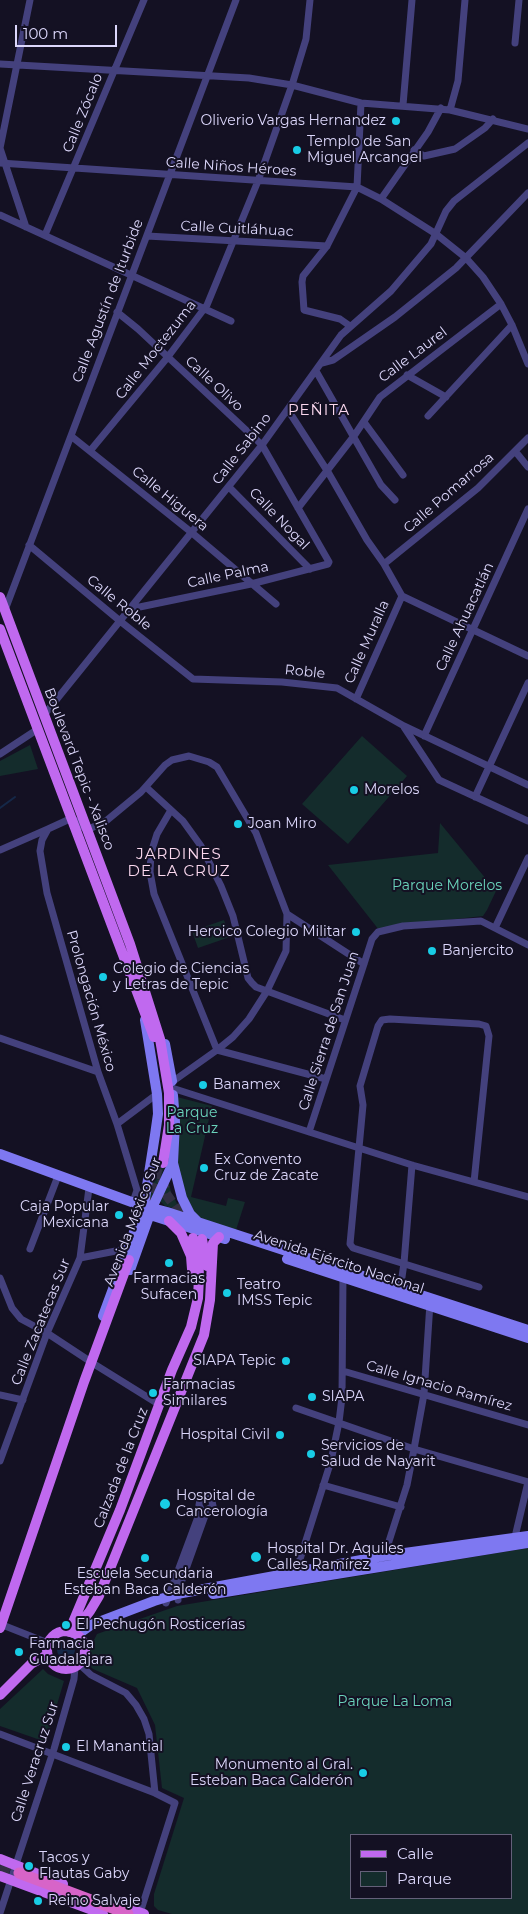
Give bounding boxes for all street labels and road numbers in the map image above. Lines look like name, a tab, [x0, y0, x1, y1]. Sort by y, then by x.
street label: Calle Zócalo	[59, 71, 107, 155]
street label: Calle Niños Héroes	[165, 154, 297, 180]
street label: Calle Agustín de Iturbide	[69, 217, 147, 385]
street label: Calle Cuitláhuac	[180, 218, 294, 240]
street label: Calle Moctezuma	[112, 297, 200, 403]
street label: Calle Laurel	[375, 324, 451, 386]
street label: Calle Olivo	[182, 353, 246, 415]
street label: Calle Sabino	[209, 410, 275, 488]
street label: Calle Pomarrosa	[400, 449, 498, 537]
street label: Calle Higuera	[128, 463, 212, 535]
street label: Calle Nogal	[245, 485, 313, 553]
street label: Calle Palma	[186, 558, 270, 592]
street label: Calle Ahuacatlán	[432, 560, 498, 674]
street label: Calle Roble	[83, 572, 155, 634]
street label: Calle Muralla	[341, 598, 393, 686]
street label: Roble	[284, 662, 326, 682]
street label: Boulevard Tepic - Xalisco	[40, 685, 118, 853]
street label: Prolongación México	[63, 928, 119, 1074]
street label: Calle Sierra de San Juan	[295, 949, 363, 1113]
street label: Avenida México Sur	[101, 1155, 165, 1289]
street label: Avenida Ejército Nacional	[252, 1227, 426, 1297]
street label: Calle Zacatecas Sur	[8, 1256, 74, 1388]
street label: Calle Ignacio Ramírez	[364, 1357, 514, 1415]
street label: Calzada de la Cruz	[90, 1405, 152, 1531]
street label: Calle Veracruz Sur	[8, 1700, 62, 1824]

